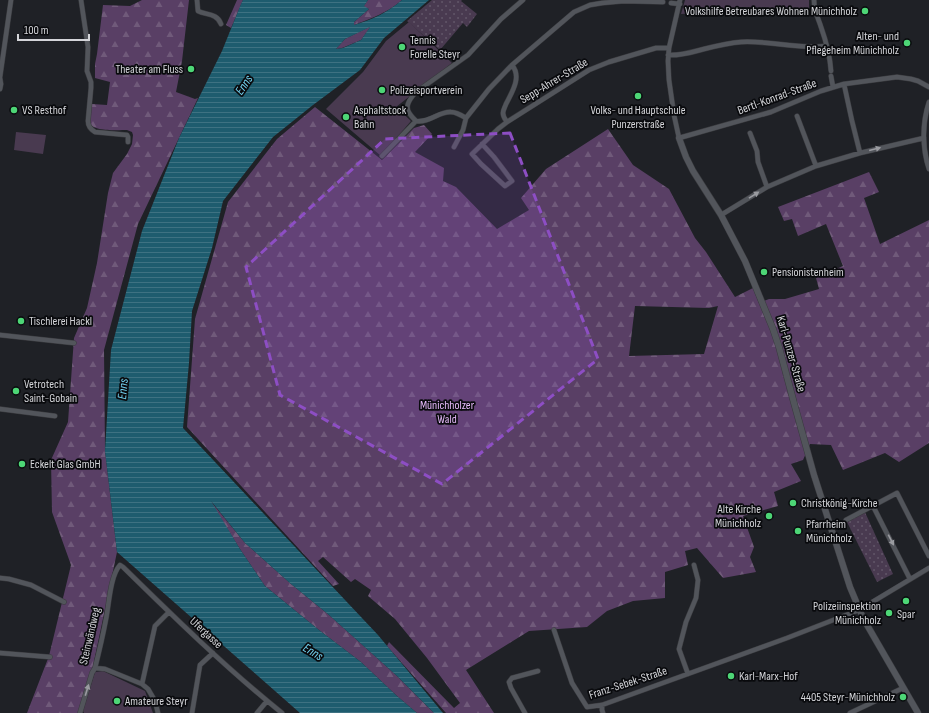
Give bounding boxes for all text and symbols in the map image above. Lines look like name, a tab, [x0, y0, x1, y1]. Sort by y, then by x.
place label: Volkshilfe Betreubares Wohnen Münichholz	[685, 4, 858, 19]
marker: Volkshilfe Betreubares Wohnen Münichholz	[860, 6, 870, 16]
scale bar	[18, 16, 89, 42]
text: 100 m	[24, 23, 49, 38]
place label: Alten- und Pflegeheim Münichholz	[806, 29, 900, 58]
place label: Tennis Forelle Steyr	[410, 33, 461, 62]
marker: Alten- und Pflegeheim Münichholz	[902, 38, 912, 48]
marker: Tennis Forelle Steyr	[397, 42, 407, 52]
street label: Sepp-Ahrer-Straße	[517, 55, 591, 107]
place label: Theater am Fluss	[115, 62, 183, 77]
marker: Theater am Fluss	[186, 64, 196, 74]
water label: Enns	[232, 72, 257, 98]
street label: Bertl-Konrad-Straße	[735, 76, 819, 118]
place label: Polizeisportverein	[390, 83, 462, 98]
marker: Polizeisportverein	[377, 85, 387, 95]
marker: Volks- und Hauptschule Punzerstraße	[633, 91, 643, 101]
place label: VS Resthof	[22, 103, 67, 118]
place label: Asphaltstock Bahn	[353, 103, 407, 132]
place label: Volks- und Hauptschule Punzerstraße	[591, 103, 686, 132]
marker: VS Resthof	[9, 105, 19, 115]
marker: Asphaltstock Bahn	[341, 112, 351, 122]
one-way arrow	[869, 146, 881, 152]
one-way arrow	[749, 191, 759, 199]
place label: Pensionistenheim	[772, 265, 844, 280]
marker: Pensionistenheim	[759, 267, 769, 277]
place label: Tischlerei Hackl	[29, 314, 92, 329]
street label: Karl-Punzer-Straße	[773, 314, 809, 394]
marker: Tischlerei Hackl	[16, 316, 26, 326]
place label: Vetrotech Saint-Gobain	[24, 377, 77, 406]
water label: Enns	[114, 378, 132, 400]
marker: Vetrotech Saint-Gobain	[11, 386, 21, 396]
park label: Münichholzer Wald	[420, 398, 475, 427]
place label: Eckelt Glas GmbH	[30, 457, 101, 472]
marker: Eckelt Glas GmbH	[17, 459, 27, 469]
place label: Christkönig-Kirche	[801, 496, 878, 511]
marker: Christkönig-Kirche	[788, 498, 798, 508]
place label: Alte Kirche Münichholz	[715, 502, 762, 531]
marker: Alte Kirche Münichholz	[764, 511, 774, 521]
place label: Pfarrheim Münichholz	[806, 517, 853, 546]
marker: Pfarrheim Münichholz	[793, 526, 803, 536]
one-way arrow	[887, 535, 894, 546]
marker: Spar	[901, 596, 911, 606]
place label: Polizeiinspektion Münichholz	[813, 599, 882, 628]
street label: Steinwändweg	[76, 606, 104, 666]
place label: Spar	[897, 607, 916, 622]
marker: Polizeiinspektion Münichholz	[884, 608, 894, 618]
street label: Ufergasse	[186, 614, 226, 652]
water label: Enns	[300, 640, 326, 664]
street label: Franz-Sebek-Straße	[587, 663, 669, 703]
place label: Karl-Marx-Hof	[739, 669, 798, 684]
marker: Karl-Marx-Hof	[726, 671, 736, 681]
one-way arrow	[84, 684, 90, 696]
place label: 4405 Steyr-Münichholz	[801, 690, 896, 705]
marker: 4405 Steyr-Münichholz	[898, 692, 908, 702]
place label: Amateure Steyr	[124, 694, 188, 709]
marker: Amateure Steyr	[112, 696, 122, 706]

